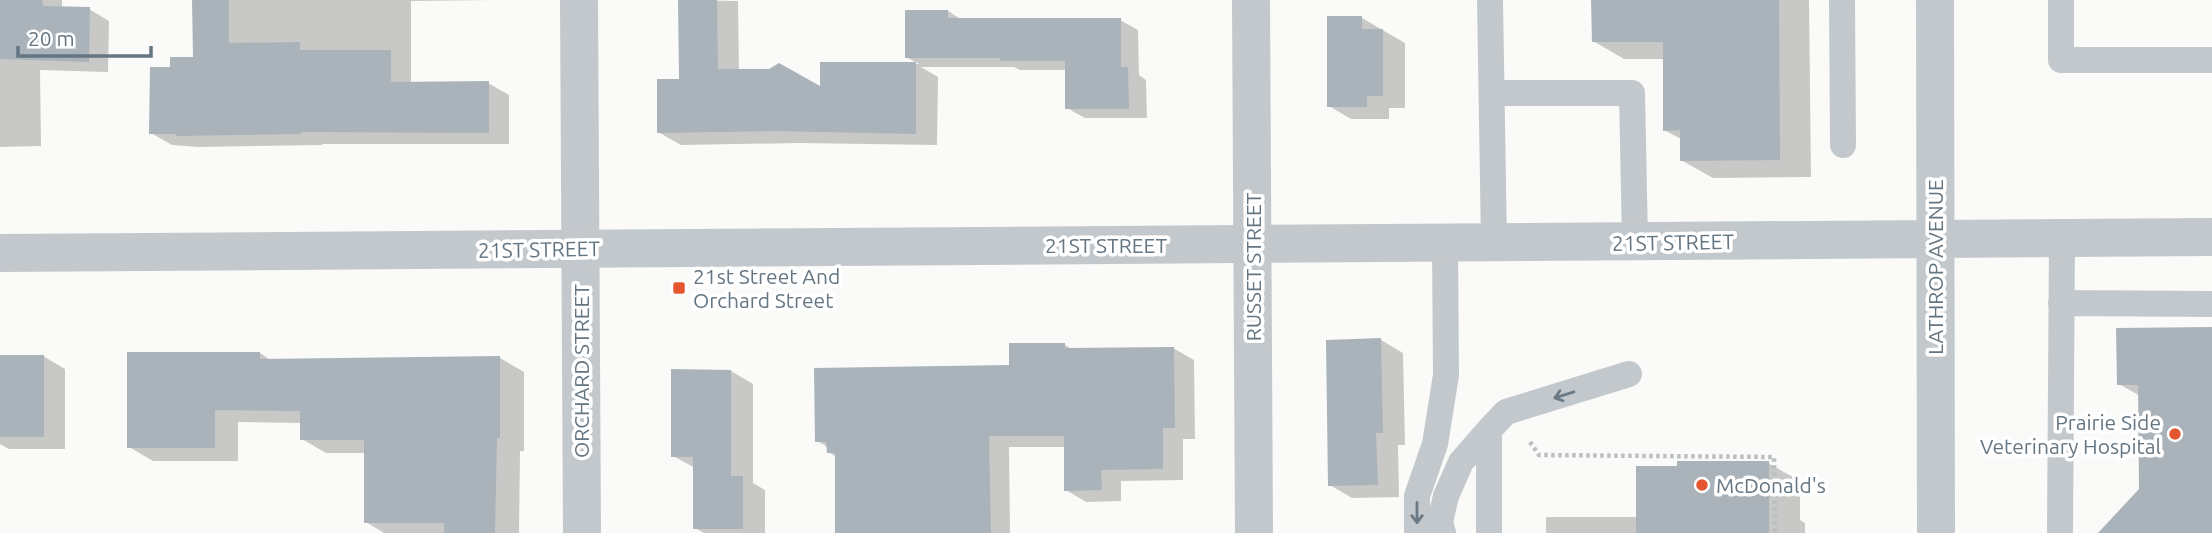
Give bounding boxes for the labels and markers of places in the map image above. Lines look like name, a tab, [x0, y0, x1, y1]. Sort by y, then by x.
place label: 21st Street And Orchard Street	[693, 264, 840, 312]
marker: 21st Street And Orchard Street	[671, 280, 687, 296]
place label: Prairie Side Veterinary Hospital	[1980, 410, 2161, 458]
marker: Prairie Side Veterinary Hospital	[2167, 426, 2183, 442]
place label: McDonald's	[1716, 473, 1826, 497]
marker: McDonald's	[1694, 477, 1710, 493]

